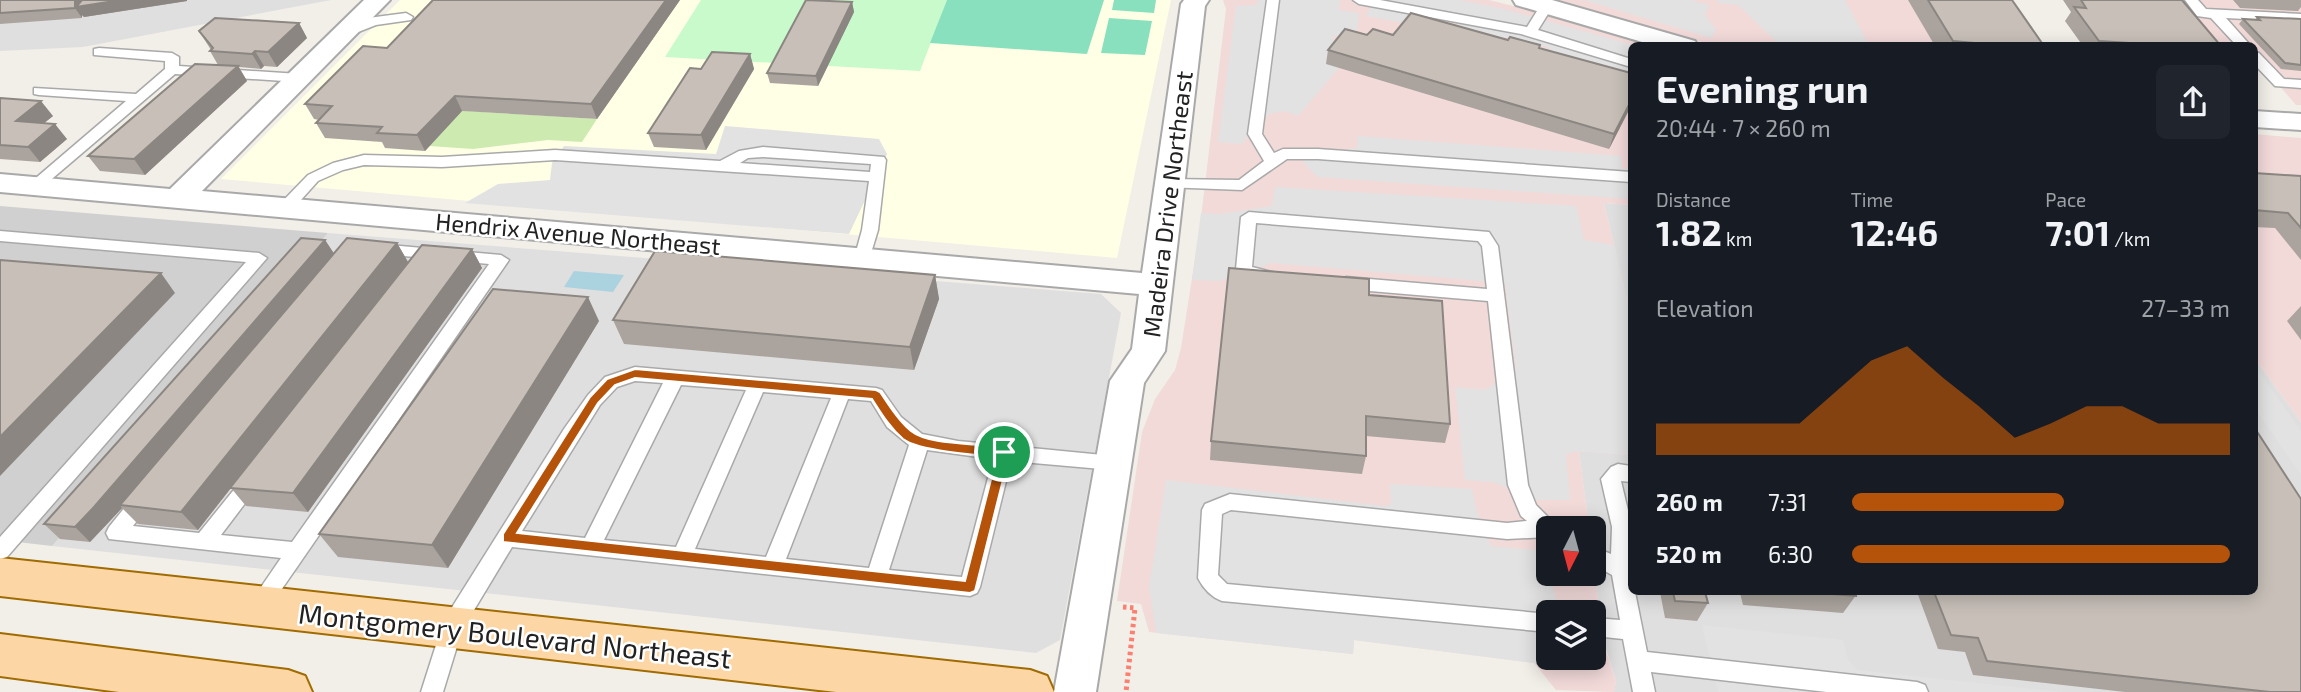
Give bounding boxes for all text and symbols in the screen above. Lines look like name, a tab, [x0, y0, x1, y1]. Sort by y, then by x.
text: Evening run	[1656, 65, 1869, 111]
button: share	[2156, 65, 2230, 139]
street label: Madeira Drive Northeast	[1136, 69, 1198, 339]
text: 20:44 · 7 × 260 m	[1656, 114, 1831, 142]
text: Distance	[1656, 188, 1731, 211]
text: Time	[1851, 188, 1893, 211]
text: Pace	[2045, 188, 2086, 211]
street label: Hendrix Avenue Northeast	[434, 206, 722, 260]
text: 1.82	[1656, 211, 1722, 253]
text: 12:46	[1851, 211, 1938, 253]
text: 7:01	[2045, 211, 2110, 253]
text: km	[1722, 227, 1752, 250]
text: /km	[2110, 227, 2150, 250]
text: Elevation	[1656, 294, 1754, 322]
text: 27–33 m	[2141, 294, 2230, 322]
pin	[974, 422, 1034, 482]
icon: arrive	[985, 433, 1023, 471]
text: 260 m	[1656, 488, 1723, 516]
text: 7:31	[1768, 488, 1807, 516]
north arrow	[1536, 516, 1606, 586]
map controls	[1536, 516, 1606, 670]
text: 520 m	[1656, 540, 1722, 568]
text: 6:30	[1768, 540, 1813, 568]
street label: Montgomery Boulevard Northeast	[297, 595, 733, 675]
button: layers	[1536, 600, 1606, 670]

